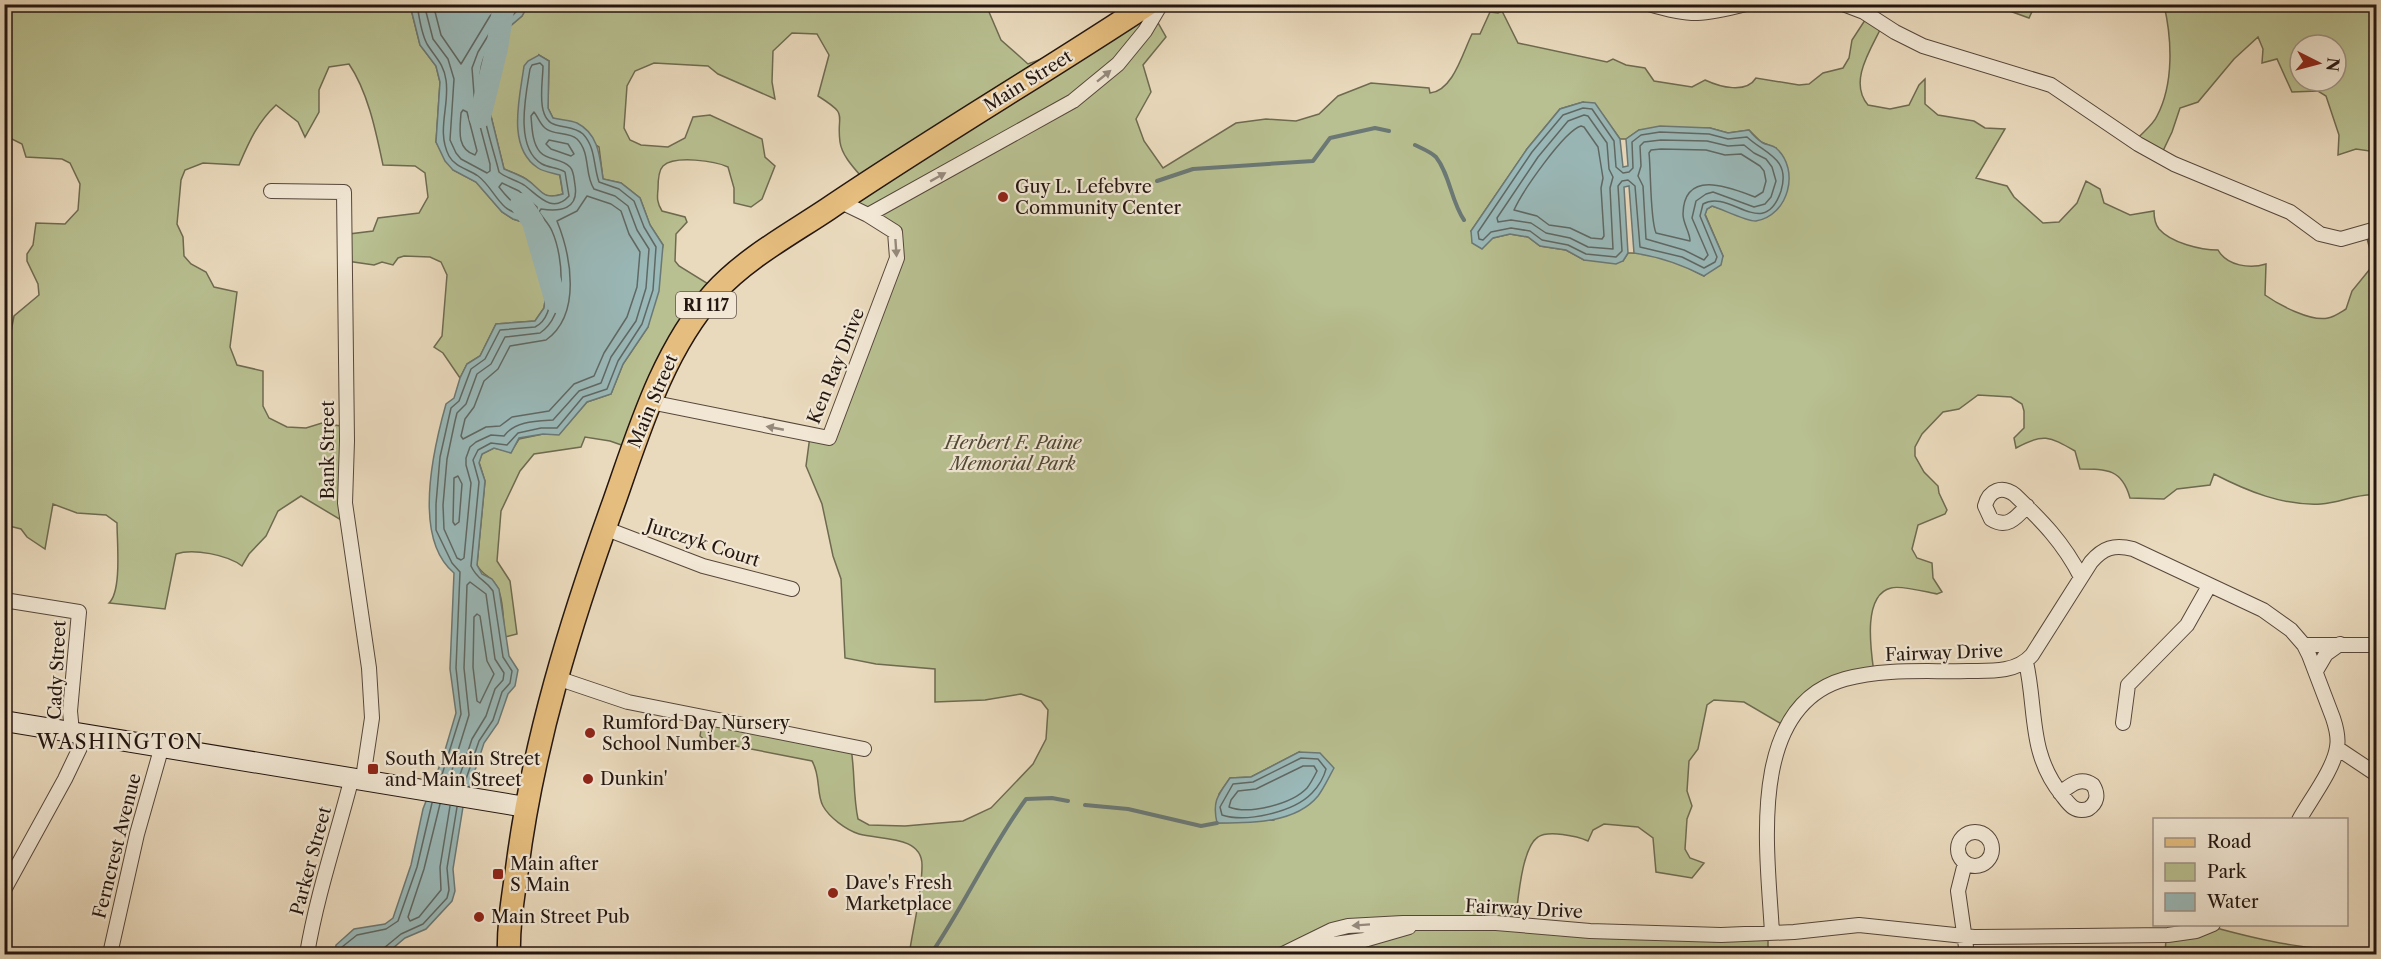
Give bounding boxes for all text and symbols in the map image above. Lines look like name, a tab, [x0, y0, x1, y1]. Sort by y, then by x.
north arrow	[2288, 33, 2348, 93]
street label: Main Street	[980, 45, 1077, 117]
text: N	[2322, 57, 2344, 73]
one-way arrow	[1096, 69, 1112, 82]
one-way arrow	[930, 172, 947, 182]
place label: Guy L. Lefebvre Community Center	[1015, 176, 1182, 219]
marker: Guy L. Lefebvre Community Center	[996, 190, 1010, 204]
one-way arrow	[892, 238, 901, 257]
road number: RI 117	[676, 292, 736, 318]
street label: Ken Ray Drive	[803, 305, 869, 427]
street label: Main Street	[623, 350, 683, 451]
street label: Bank Street	[317, 400, 339, 500]
one-way arrow	[765, 423, 784, 432]
park label: Herbert F. Paine Memorial Park	[943, 432, 1083, 475]
street label: Jurczyk Court	[641, 513, 763, 572]
street label: Cady Street	[43, 619, 71, 720]
street label: Fairway Drive	[1885, 640, 2003, 666]
place label: Rumford Day Nursery School Number 3	[602, 712, 791, 755]
marker: Rumford Day Nursery School Number 3	[583, 726, 597, 740]
district label: WASHINGTON	[35, 730, 204, 754]
place label: South Main Street and Main Street	[385, 748, 541, 791]
marker: South Main Street and Main Street	[366, 762, 380, 776]
place label: Dunkin'	[600, 768, 668, 790]
street label: Ferncrest Avenue	[88, 771, 146, 921]
marker: Dunkin'	[581, 772, 595, 786]
street label: Parker Street	[286, 804, 336, 918]
legend	[2153, 818, 2348, 926]
text: Road	[2207, 831, 2252, 853]
place label: Main after S Main	[510, 853, 599, 896]
text: Park	[2207, 861, 2248, 883]
marker: Main after S Main	[491, 867, 505, 881]
place label: Dave's Fresh Marketplace	[845, 872, 952, 915]
marker: Dave's Fresh Marketplace	[826, 886, 840, 900]
text: Water	[2206, 891, 2259, 913]
street label: Fairway Drive	[1464, 895, 1584, 923]
place label: Main Street Pub	[491, 906, 630, 928]
marker: Main Street Pub	[472, 910, 486, 924]
one-way arrow	[1351, 920, 1370, 930]

